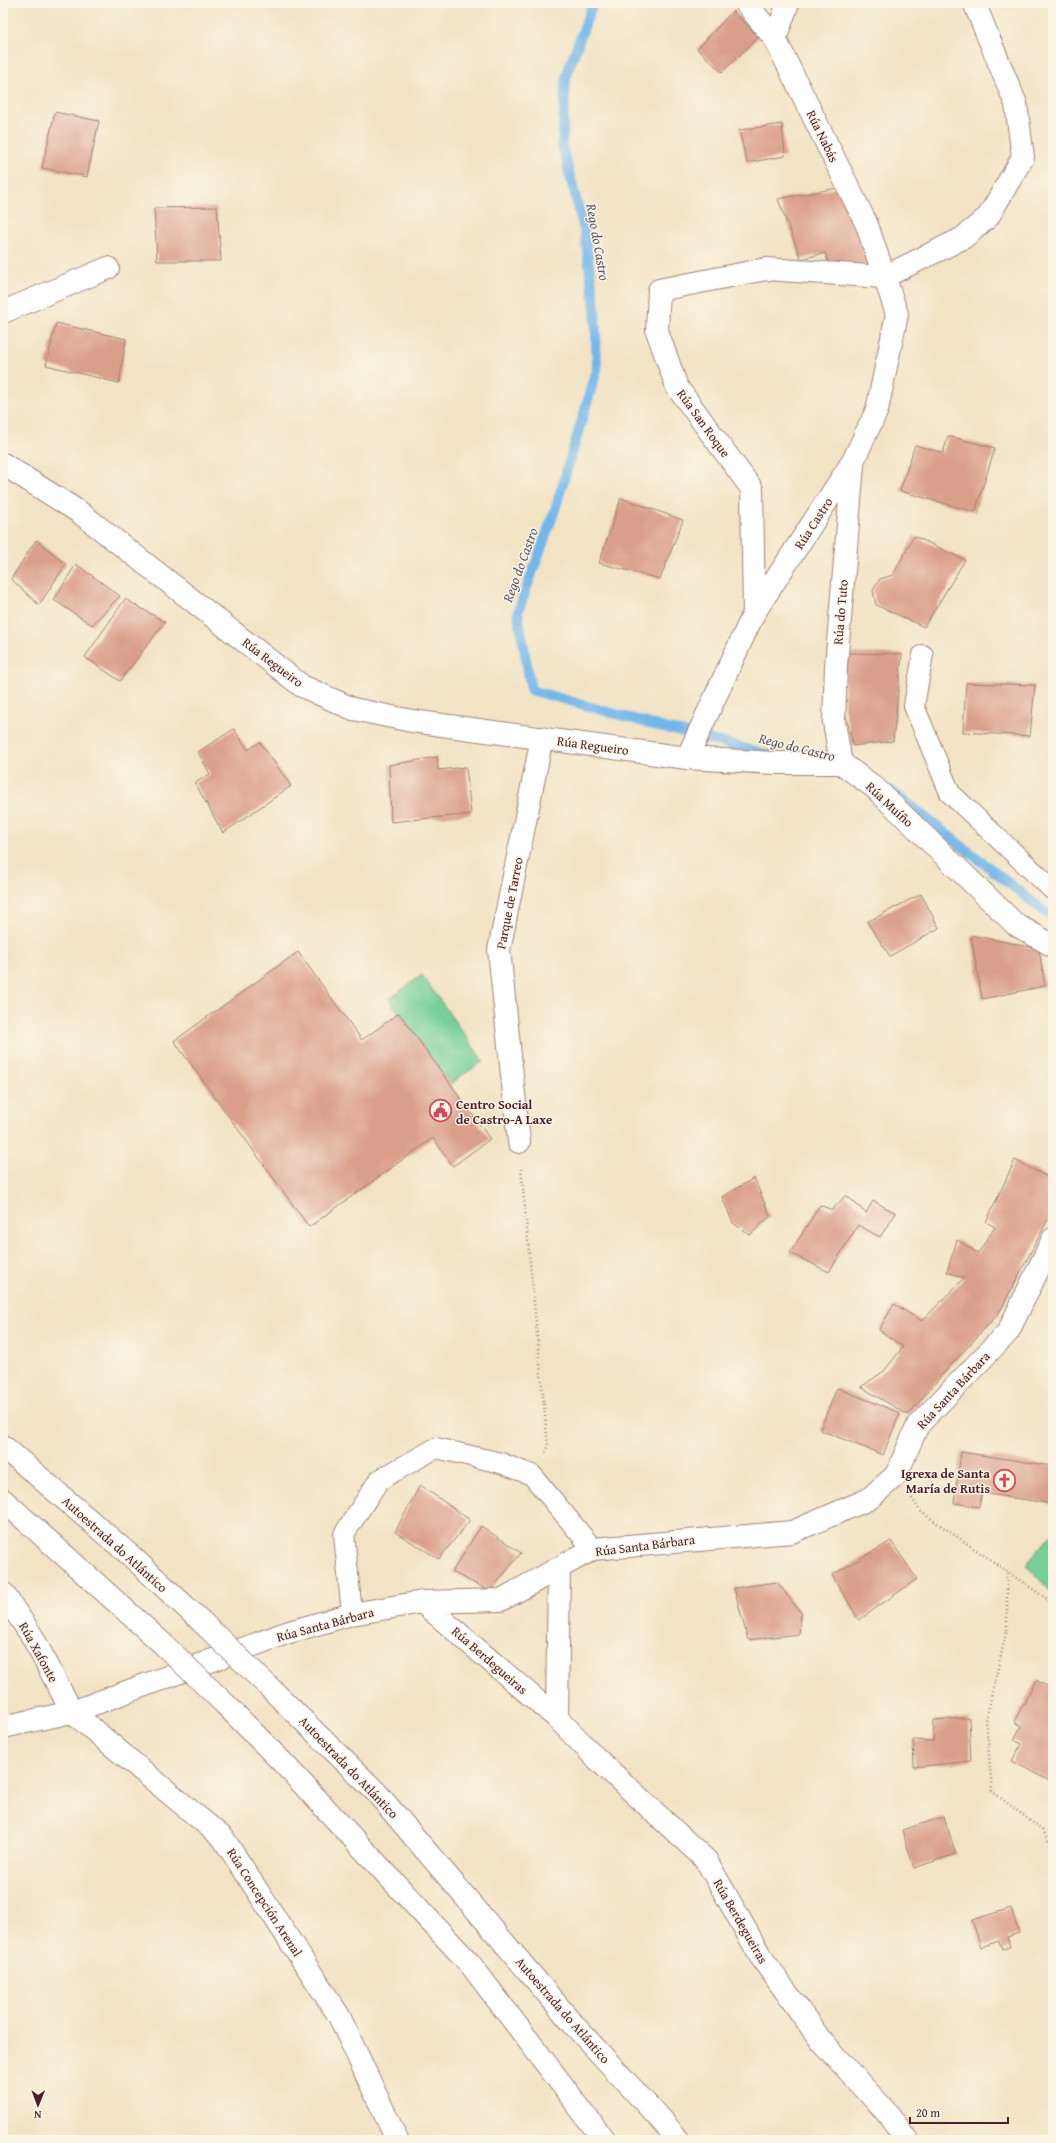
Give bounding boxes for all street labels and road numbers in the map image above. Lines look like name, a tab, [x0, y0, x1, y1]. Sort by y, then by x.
street label: Rúa Nabás	[802, 107, 843, 166]
street label: Rúa San Roque	[672, 385, 735, 461]
street label: Rúa Castro	[790, 493, 837, 553]
street label: Rúa do Tuto	[828, 578, 853, 646]
street label: Rúa Regueiro	[238, 633, 308, 692]
street label: Rúa Regueiro	[556, 731, 630, 760]
street label: Rúa Muíño	[862, 777, 918, 832]
street label: Parque de Tarreo	[491, 855, 528, 951]
street label: Rúa Santa Bárbara	[912, 1347, 995, 1433]
street label: Autoestrada do Atlántico	[58, 1492, 172, 1597]
street label: Rúa Santa Bárbara	[594, 1530, 697, 1561]
street label: Rúa Santa Bárbara	[274, 1602, 377, 1647]
street label: Rúa Xafonte	[14, 1619, 63, 1686]
street label: Rúa Berdegueiras	[448, 1622, 532, 1699]
street label: Autoestrada do Atlántico	[295, 1712, 403, 1823]
street label: Rúa Concepción Arenal	[222, 1844, 307, 1961]
street label: Rúa Berdegueiras	[709, 1875, 773, 1967]
street label: Autoestrada do Atlántico	[511, 1953, 615, 2068]

